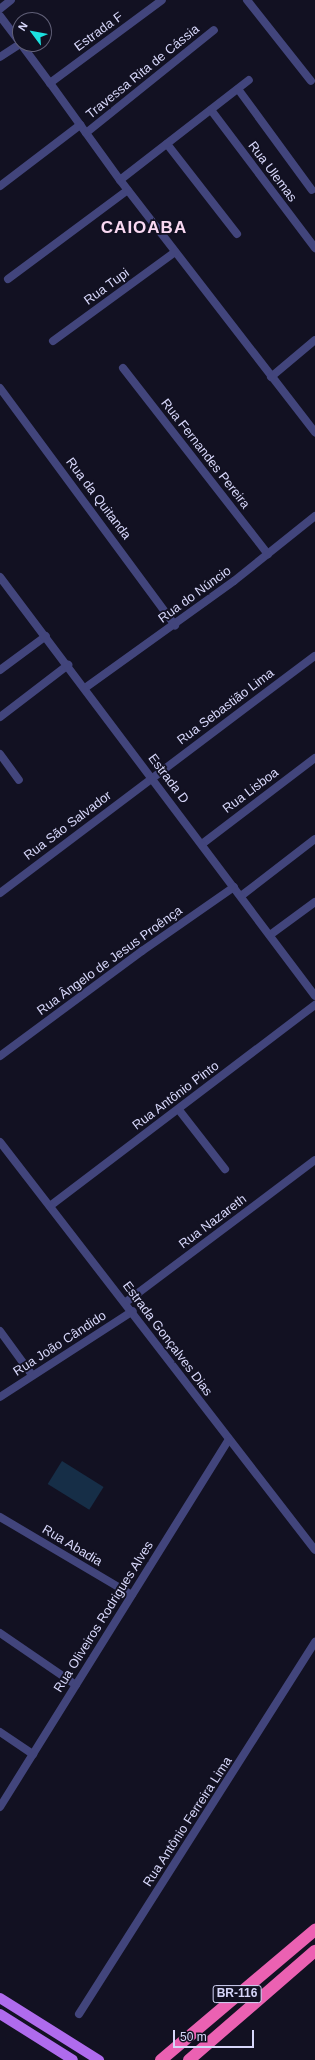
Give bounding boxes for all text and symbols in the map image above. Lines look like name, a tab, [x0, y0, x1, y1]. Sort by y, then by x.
street label: Estrada F	[72, 9, 126, 55]
north arrow	[12, 12, 52, 52]
text: N	[15, 20, 30, 33]
street label: Travessa Rita de Cássia	[83, 22, 203, 122]
street label: Rua Ulemas	[244, 139, 300, 205]
district label: CAIOABA	[101, 218, 187, 238]
street label: Rua Tupi	[81, 265, 133, 309]
street label: Rua Fernandes Pereira	[157, 396, 253, 512]
street label: Rua da Quitanda	[62, 455, 134, 543]
street label: Rua do Núncio	[156, 563, 234, 627]
street label: Rua Sebastião Lima	[175, 666, 277, 748]
street label: Estrada D	[144, 751, 192, 807]
street label: Rua Lisboa	[220, 765, 282, 817]
street label: Rua São Salvador	[21, 788, 115, 864]
street label: Rua Ângelo de Jesus Proênça	[34, 903, 186, 1019]
street label: Rua Antônio Pinto	[129, 1058, 223, 1134]
street label: Rua Nazareth	[176, 1192, 250, 1252]
street label: Estrada Gonçalves Dias	[119, 1279, 215, 1399]
street label: Rua João Cândido	[11, 1308, 109, 1380]
street label: Rua Abadia	[39, 1522, 105, 1570]
street label: Rua Oliveiros Rodrigues Alves	[51, 1538, 157, 1696]
street label: Rua Antônio Ferreira Lima	[140, 1754, 236, 1890]
road number: BR-116	[212, 1984, 262, 2004]
scale bar	[175, 2022, 256, 2048]
text: 50 m	[180, 2030, 207, 2044]

